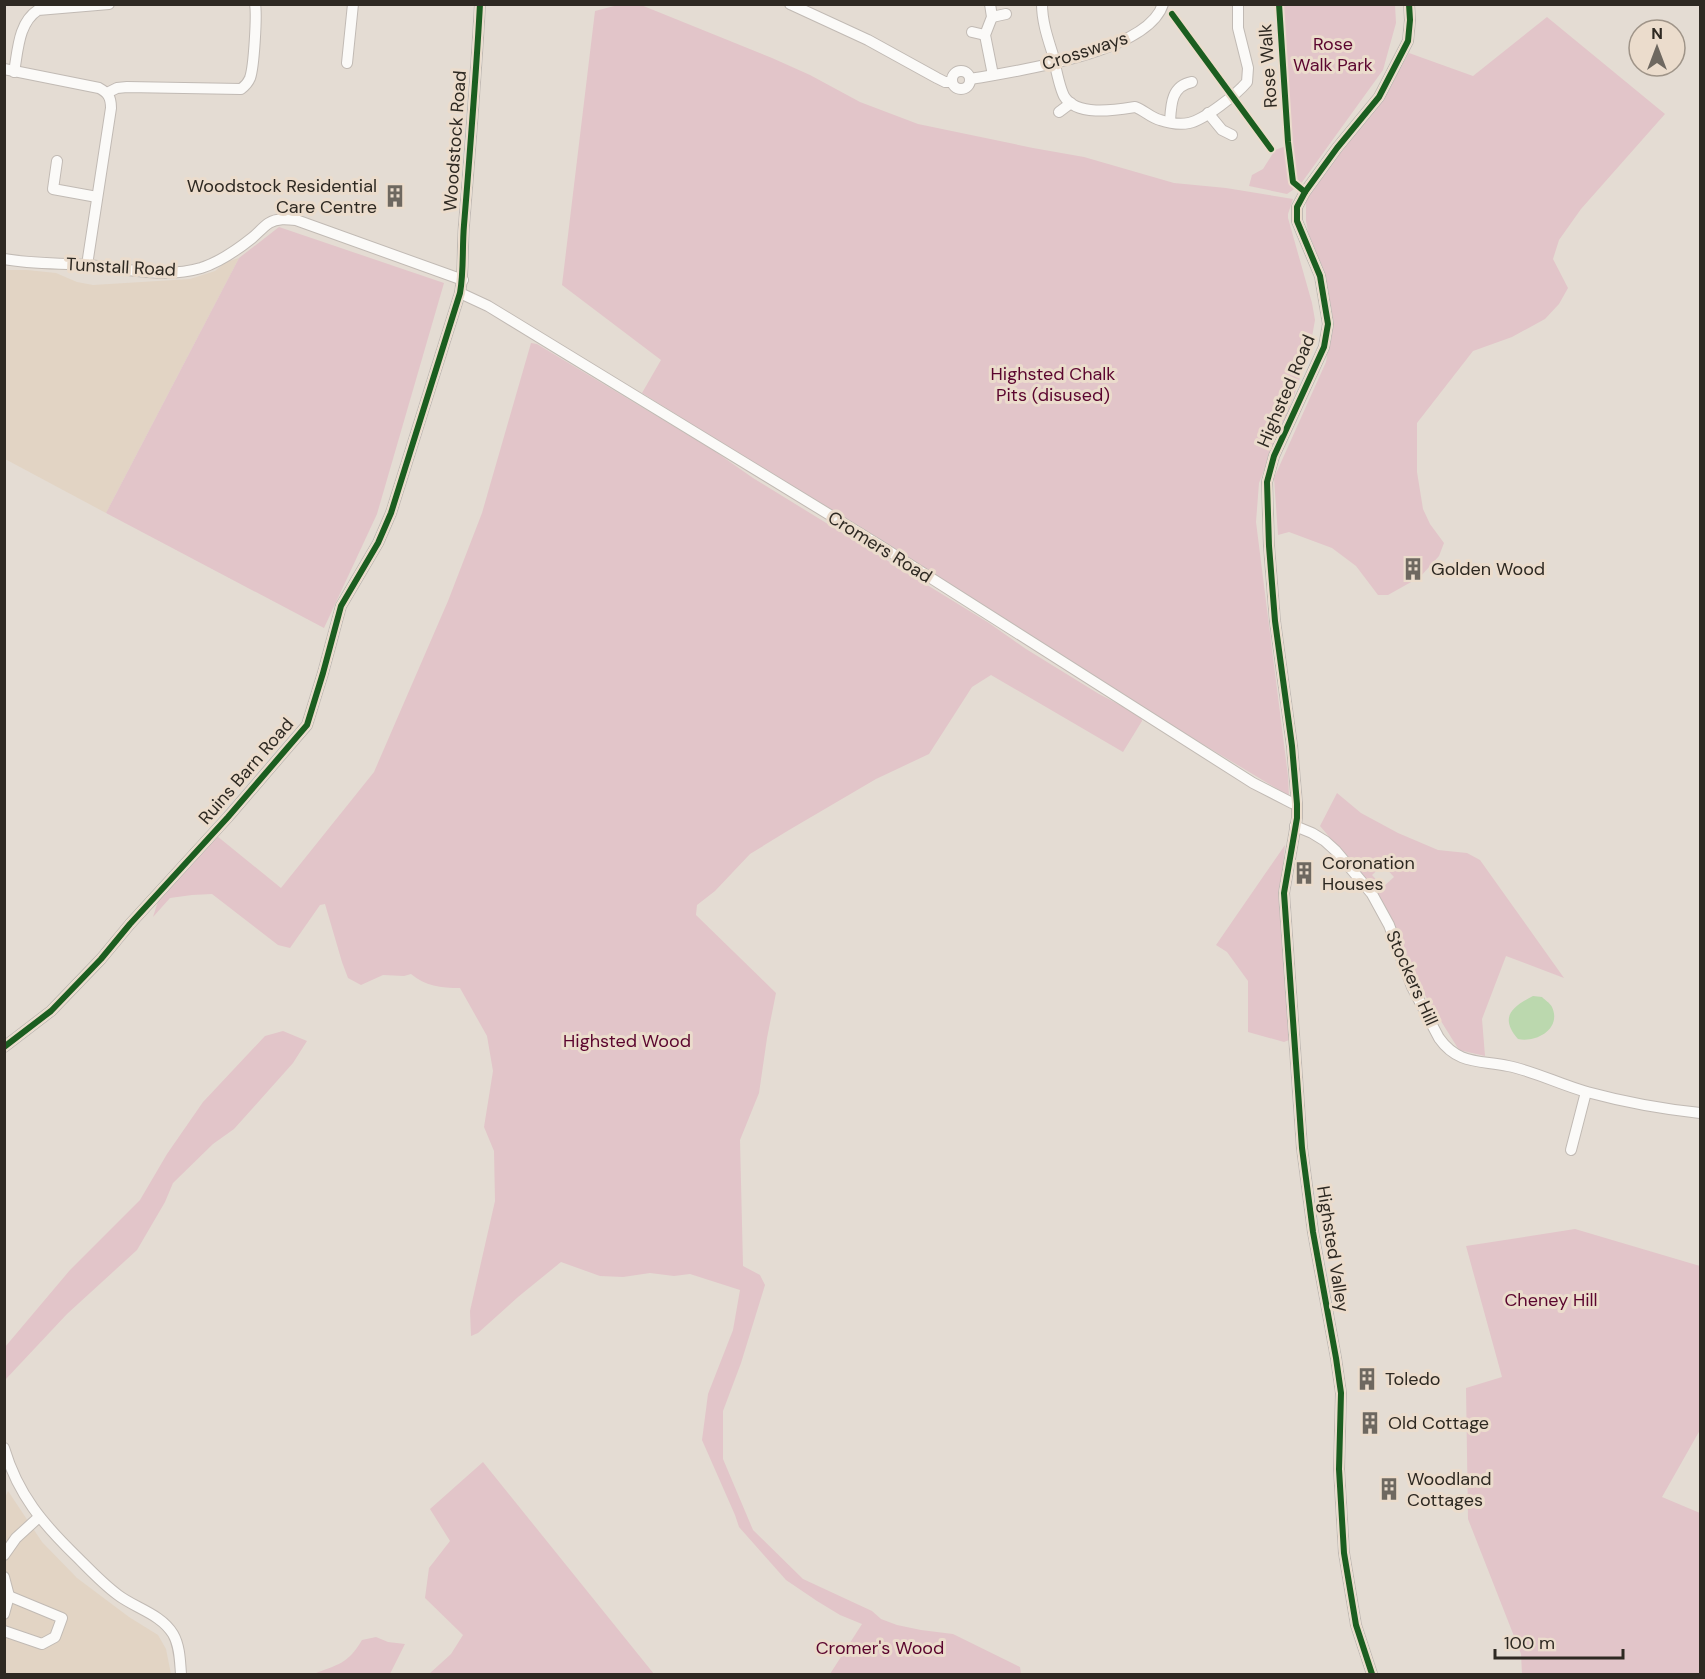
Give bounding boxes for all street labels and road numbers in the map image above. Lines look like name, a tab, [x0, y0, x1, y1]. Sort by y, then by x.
street label: Rose Walk	[1253, 23, 1283, 109]
street label: Crossways	[1039, 26, 1131, 76]
street label: Woodstock Road	[438, 70, 472, 212]
street label: Tunstall Road	[65, 252, 177, 282]
street label: Highsted Road	[1251, 331, 1321, 451]
street label: Cromers Road	[823, 505, 937, 589]
street label: Ruins Barn Road	[193, 713, 299, 829]
street label: Stockers Hill	[1380, 927, 1444, 1029]
street label: Highsted Valley	[1311, 1184, 1355, 1314]

